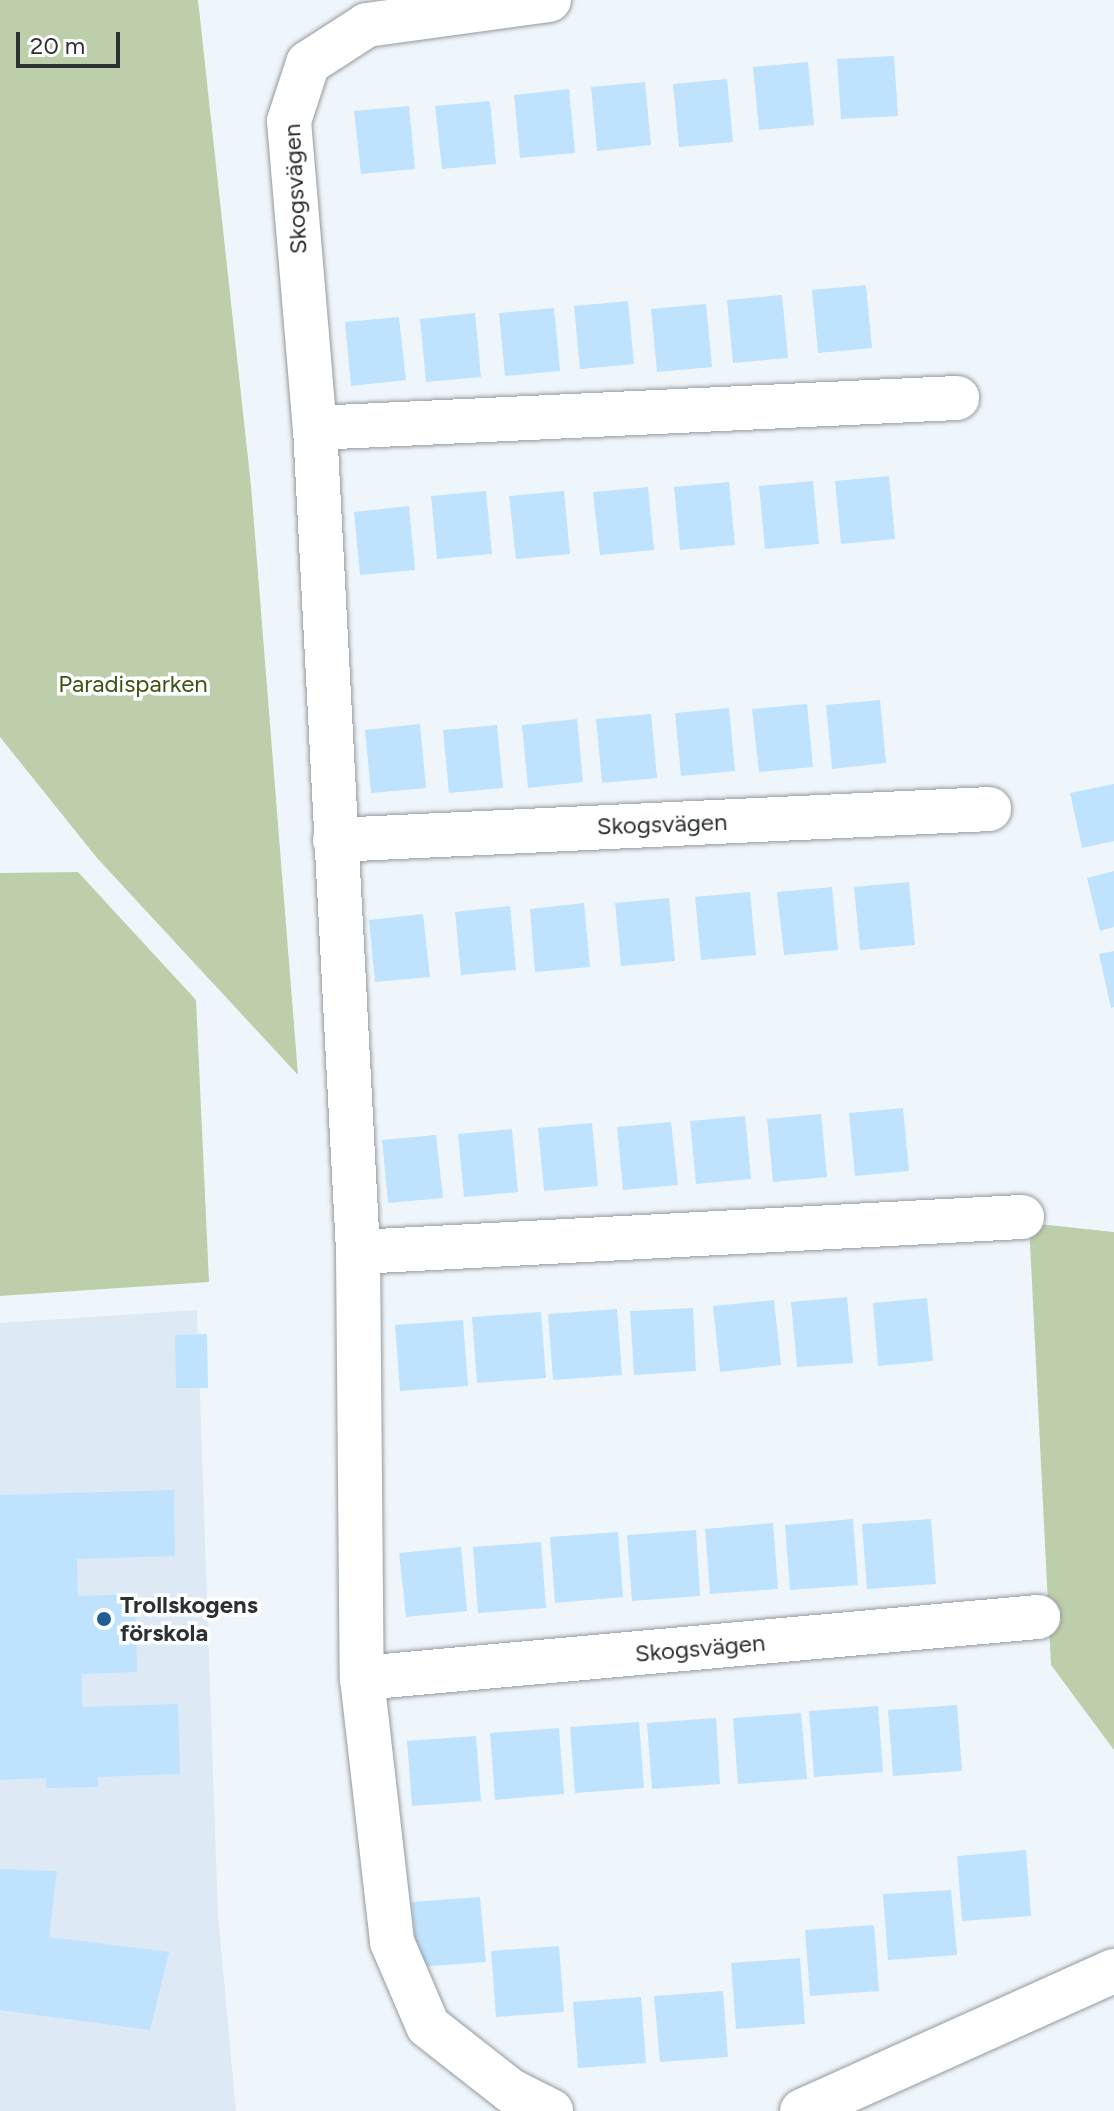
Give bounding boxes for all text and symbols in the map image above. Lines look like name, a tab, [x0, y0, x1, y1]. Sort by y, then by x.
scale bar	[20, 16, 124, 66]
text: 20 m	[30, 31, 85, 60]
street label: Skogsvägen	[277, 123, 313, 255]
park label: Paradisparken	[58, 670, 208, 698]
street label: Skogsvägen	[596, 807, 728, 841]
place label: Trollskogens förskola	[120, 1591, 258, 1647]
marker: Trollskogens förskola	[95, 1610, 113, 1628]
street label: Skogsvägen	[634, 1628, 766, 1668]

